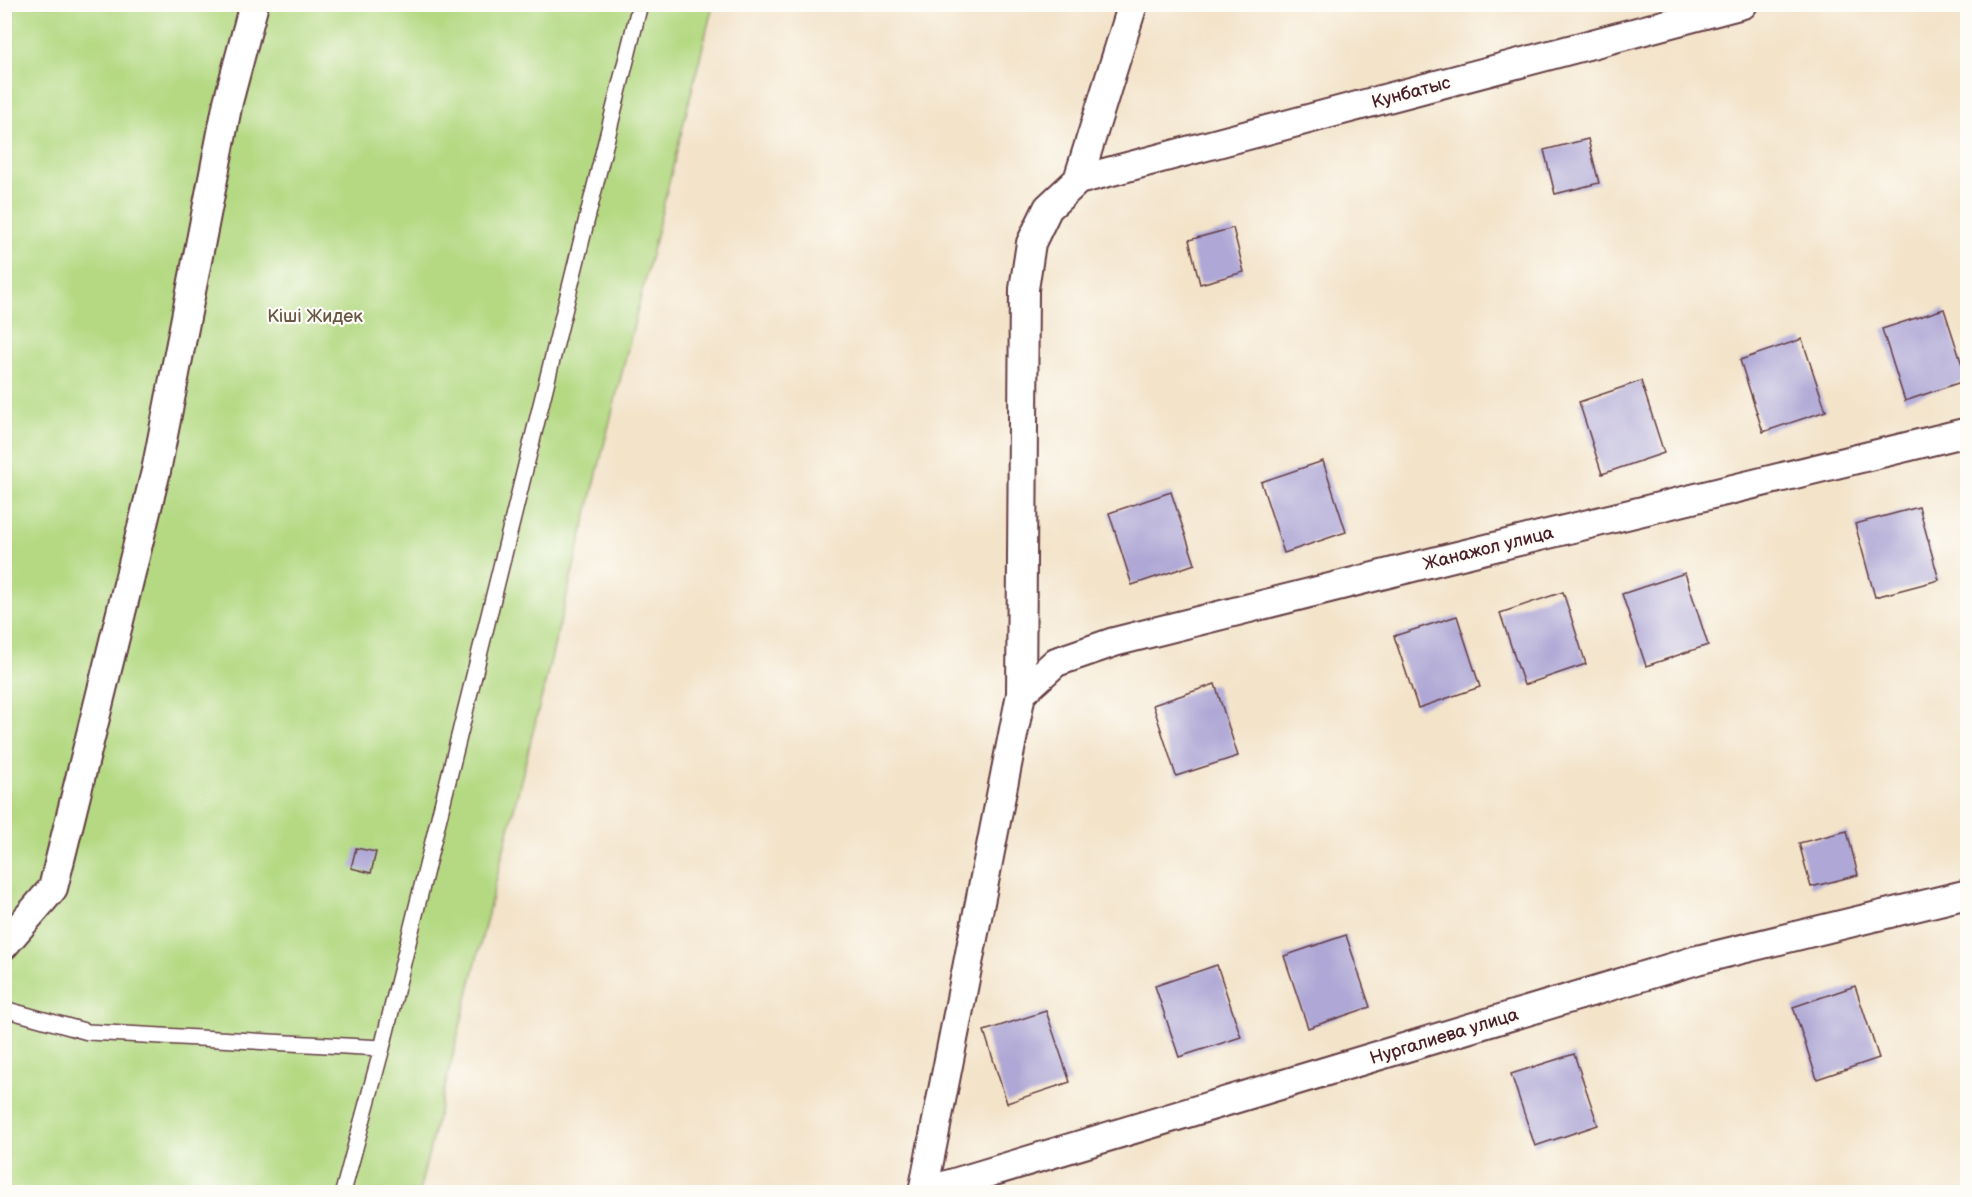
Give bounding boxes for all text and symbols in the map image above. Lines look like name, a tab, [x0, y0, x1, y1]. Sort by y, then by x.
street label: Кунбатыс	[1369, 72, 1453, 113]
park label: Кіші Жидек	[267, 306, 363, 327]
street label: Жанажол улица	[1421, 522, 1556, 575]
street label: Нургалиева улица	[1367, 1004, 1521, 1069]

